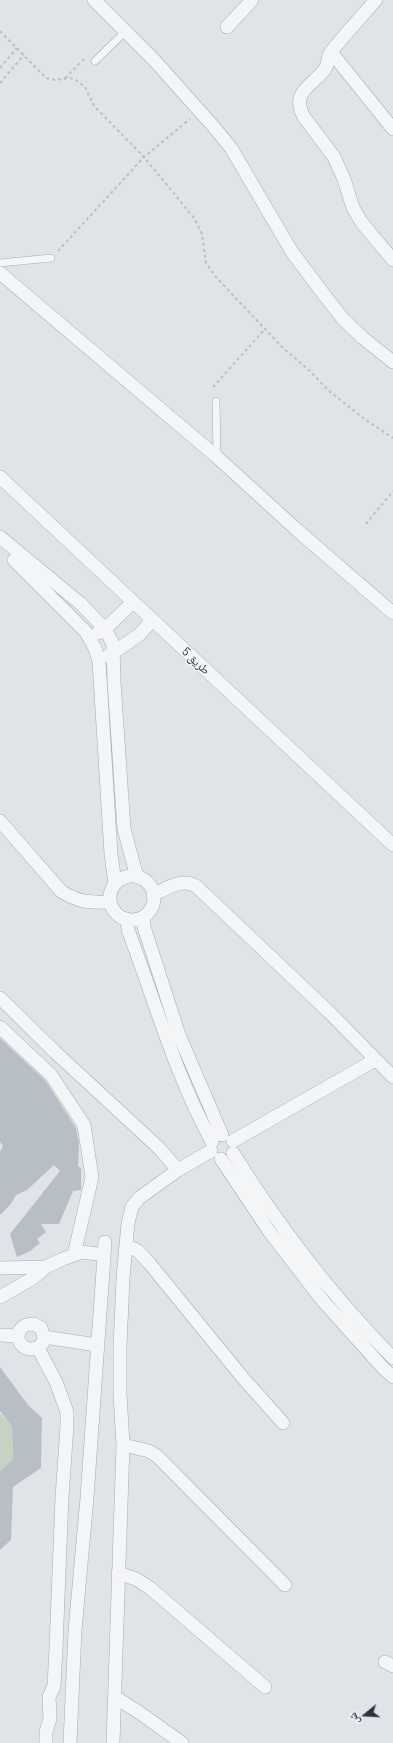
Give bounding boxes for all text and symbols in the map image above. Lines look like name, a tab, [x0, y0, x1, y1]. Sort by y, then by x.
street label: طريق 5	[179, 644, 213, 678]
north arrow	[345, 1695, 385, 1735]
text: ش	[345, 1711, 361, 1726]

